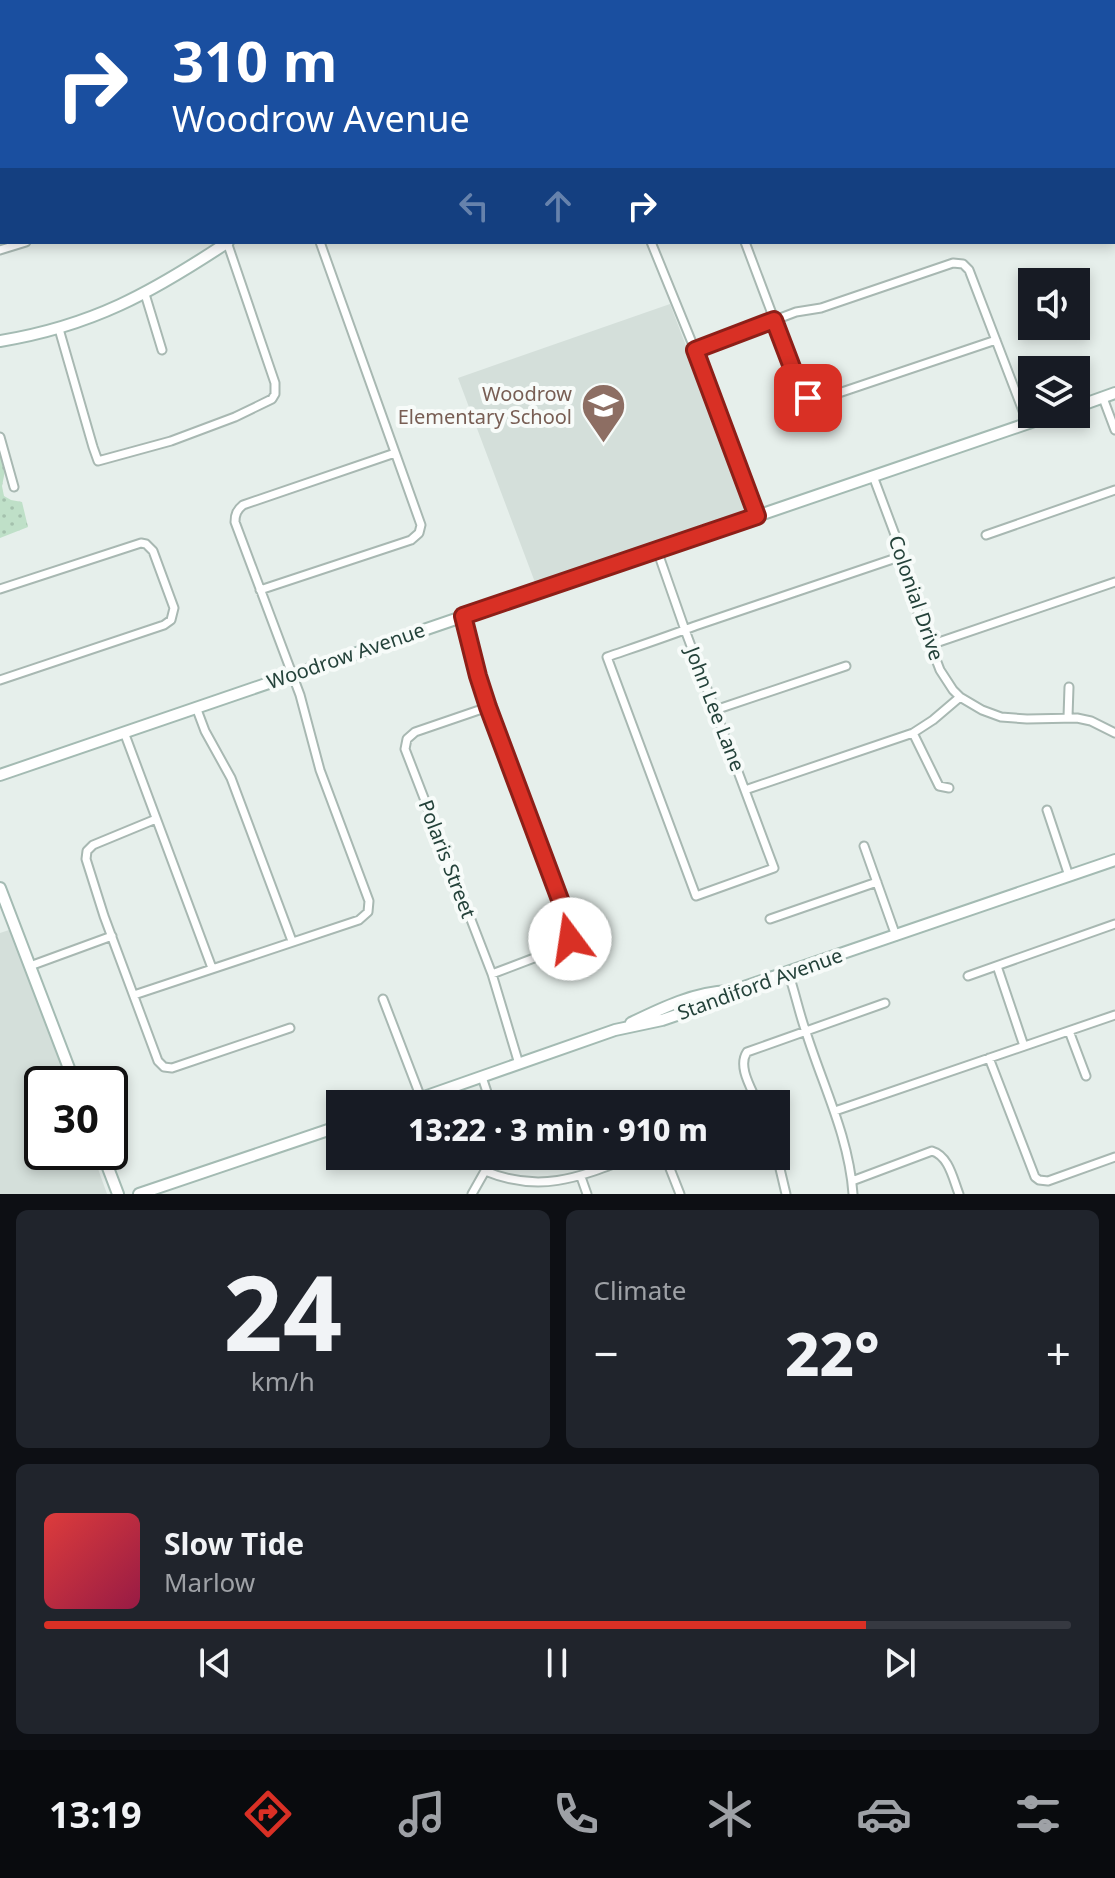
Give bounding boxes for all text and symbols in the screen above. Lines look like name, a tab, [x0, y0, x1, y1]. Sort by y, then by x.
text: 310 m	[172, 22, 337, 98]
icon: right	[40, 32, 144, 136]
text: Woodrow Avenue	[172, 94, 470, 143]
icon: left	[452, 184, 496, 228]
icon: ahead	[536, 184, 580, 228]
icon: right	[620, 184, 664, 228]
map controls	[1018, 268, 1090, 428]
button: sound	[1018, 268, 1090, 340]
button: layers	[1018, 356, 1090, 428]
pin	[774, 364, 842, 432]
icon: arrive	[786, 376, 830, 420]
place label: Woodrow Elementary School	[398, 380, 572, 430]
school or university icon: Woodrow Elementary School	[579, 382, 627, 445]
street label: Colonial Drive	[882, 532, 950, 664]
street label: Woodrow Avenue	[263, 616, 428, 695]
street label: John Lee Lane	[679, 641, 752, 775]
street label: Polaris Street	[413, 796, 482, 922]
position arrow	[528, 897, 612, 981]
street label: Standiford Avenue	[674, 941, 846, 1026]
speed limit sign: 30	[24, 1066, 128, 1170]
text: 13:22 · 3 min · 910 m	[408, 1109, 708, 1150]
text: 24	[223, 1240, 342, 1381]
text: Climate	[594, 1272, 686, 1308]
text: 22°	[785, 1312, 880, 1394]
text: −	[594, 1323, 619, 1383]
text: +	[1046, 1323, 1071, 1383]
text: km/h	[251, 1363, 315, 1399]
text: Slow Tide	[164, 1523, 304, 1564]
text: Marlow	[164, 1564, 255, 1600]
icon: previous	[193, 1641, 237, 1685]
icon: pause	[535, 1641, 579, 1685]
icon: next	[878, 1641, 922, 1685]
icon: directions	[240, 1786, 296, 1842]
icon: music	[394, 1786, 450, 1842]
icon: phone	[548, 1786, 604, 1842]
icon: climate	[702, 1786, 758, 1842]
icon: car	[856, 1786, 912, 1842]
icon: filters	[1010, 1786, 1066, 1842]
text: 13:19	[49, 1790, 142, 1839]

